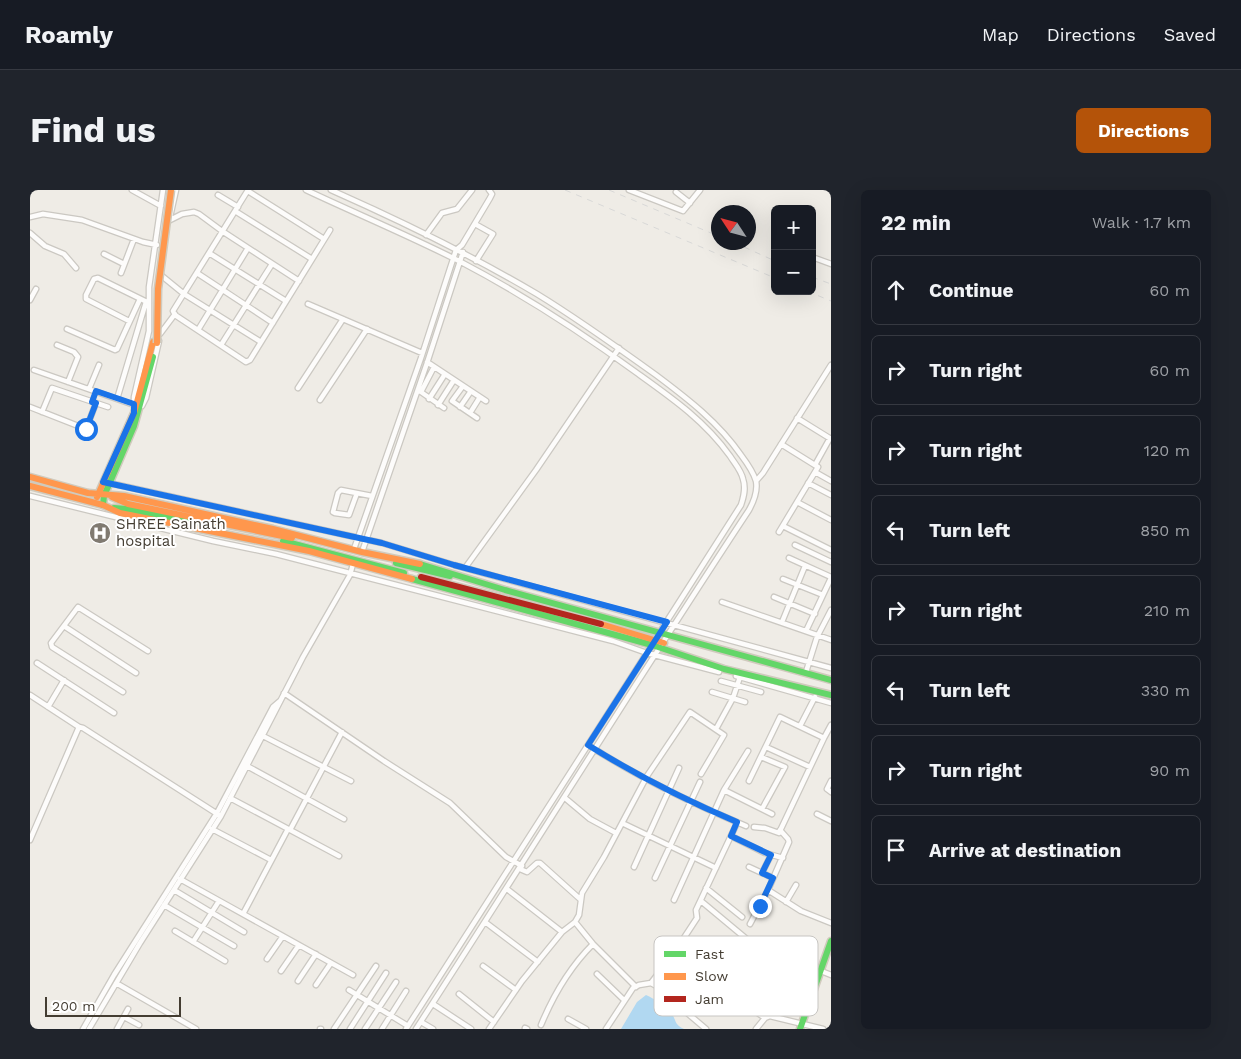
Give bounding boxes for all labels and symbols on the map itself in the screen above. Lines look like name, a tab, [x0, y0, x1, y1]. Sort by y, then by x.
north arrow	[711, 205, 756, 250]
route start	[75, 418, 98, 441]
place label: SHREE Sainath hospital	[116, 515, 226, 550]
hospital icon: SHREE Sainath hospital	[88, 521, 112, 545]
route end	[749, 895, 772, 918]
legend	[654, 936, 818, 1016]
text: Fast	[695, 946, 724, 962]
text: Slow	[695, 968, 728, 984]
text: Jam	[695, 991, 724, 1007]
scale bar	[45, 994, 181, 1017]

